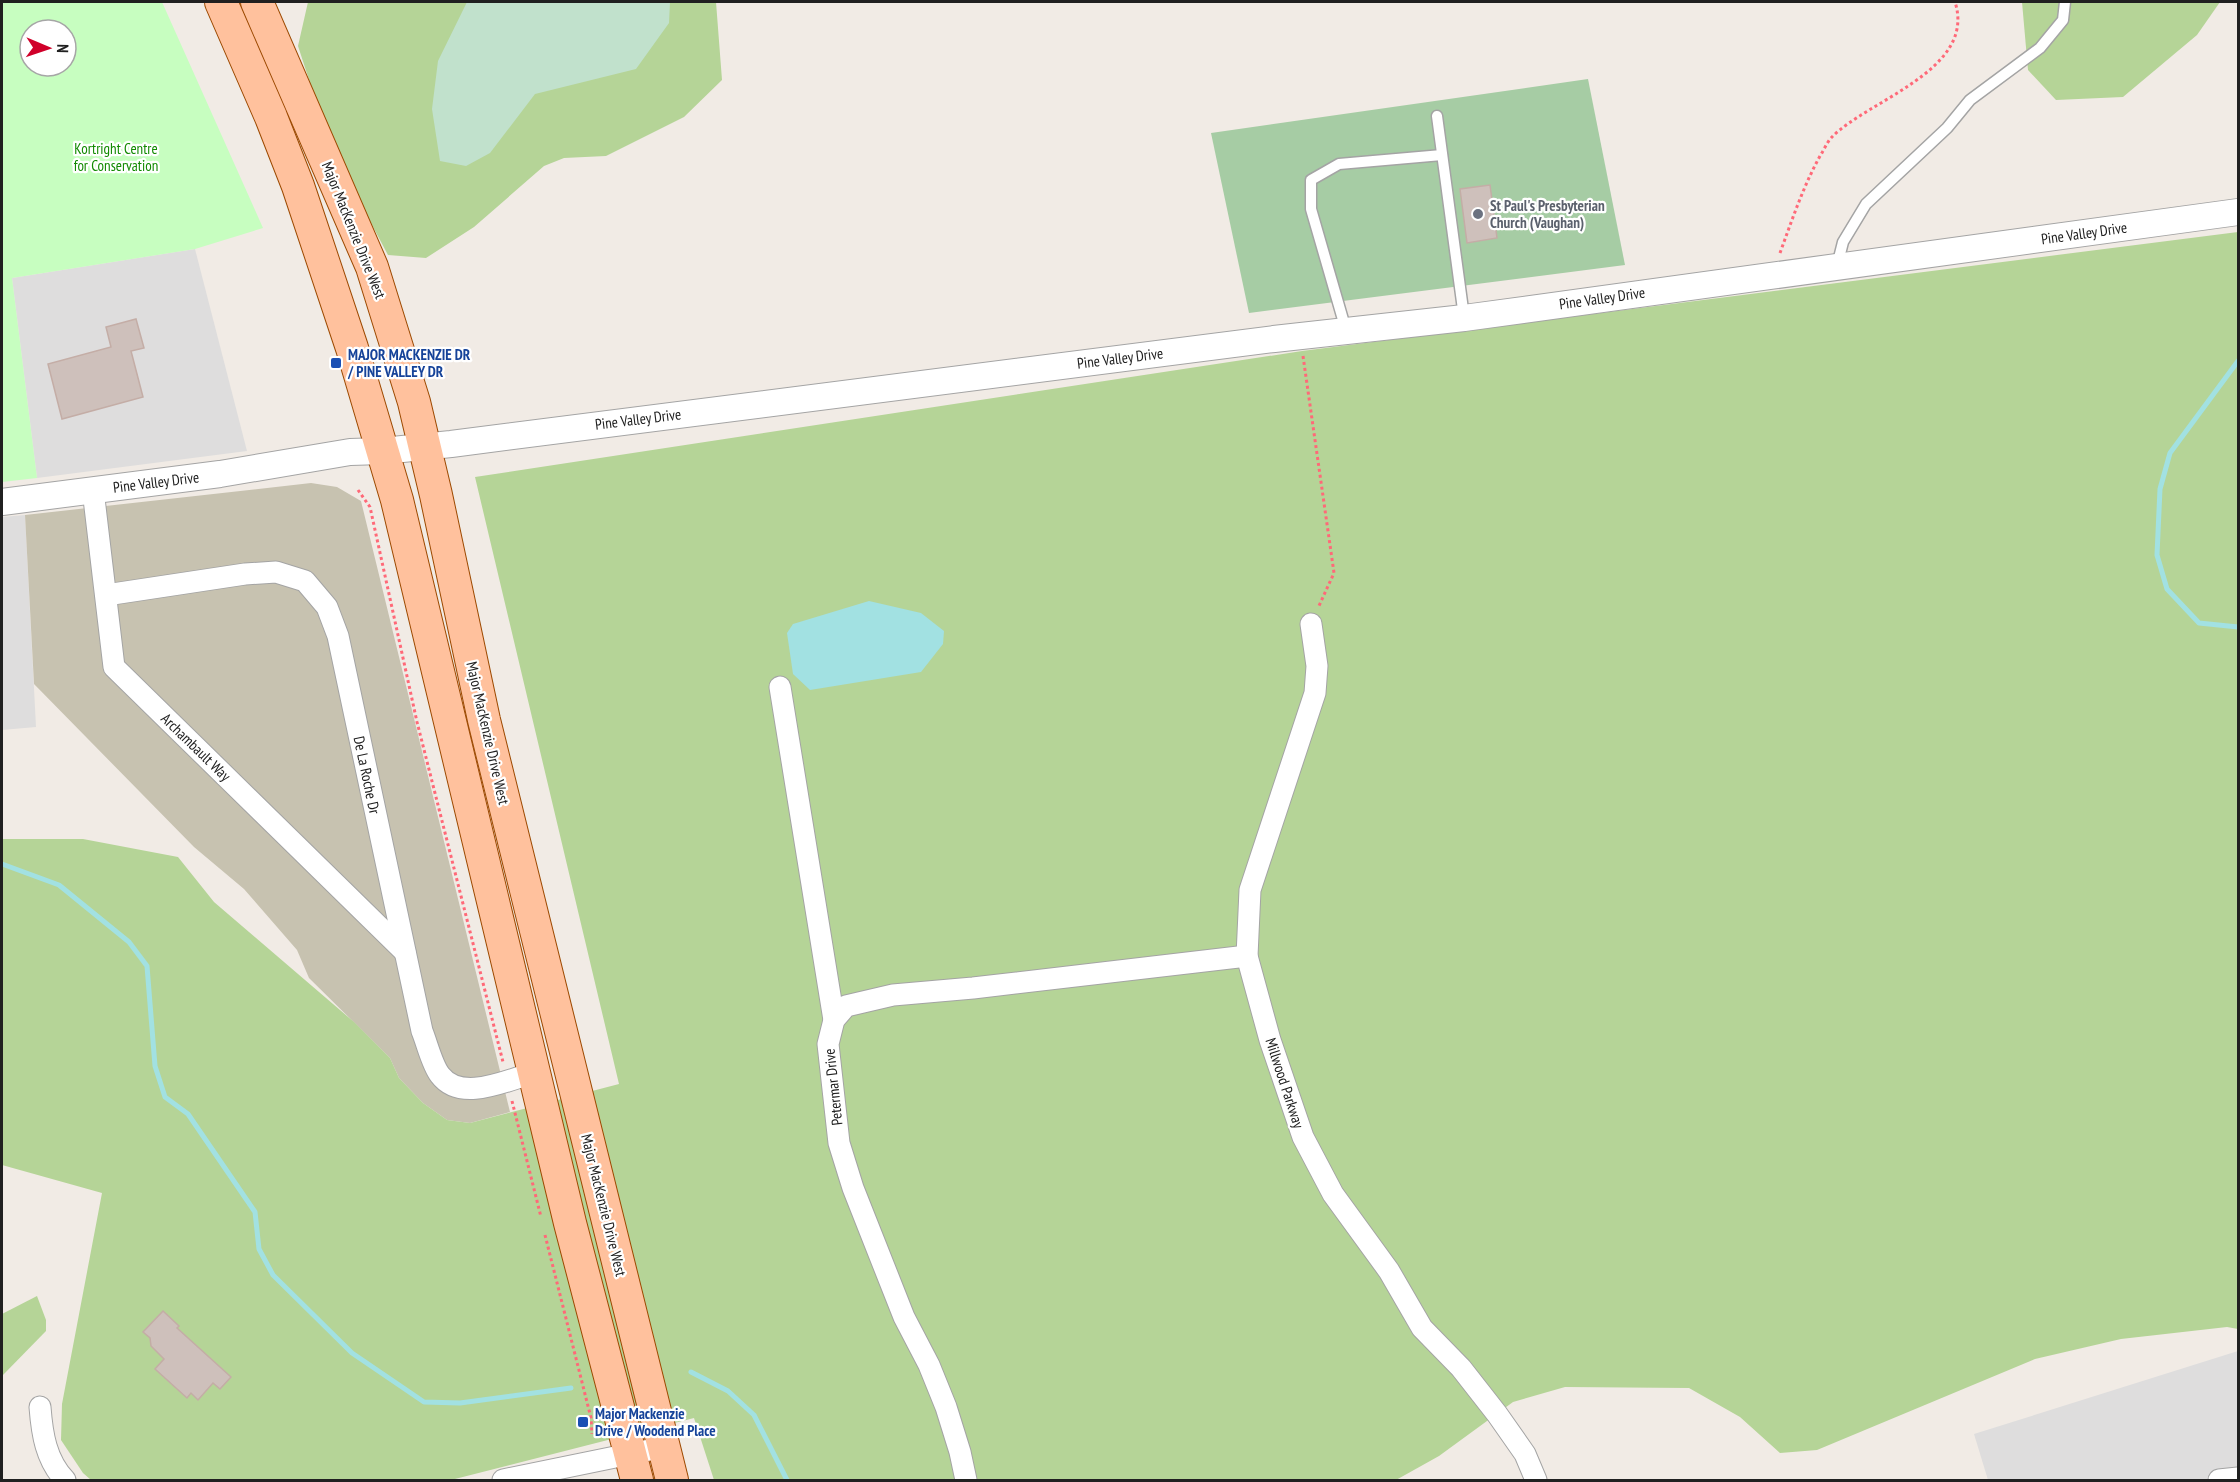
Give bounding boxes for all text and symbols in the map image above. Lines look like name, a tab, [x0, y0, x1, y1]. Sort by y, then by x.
north arrow	[18, 18, 78, 78]
text: N	[53, 44, 73, 53]
park label: Kortright Centre for Conservation	[74, 139, 158, 175]
street label: Major MacKenzie Drive West	[318, 159, 390, 301]
place label: St Paul's Presbyterian Church (Vaughan)	[1490, 196, 1605, 232]
marker: St Paul's Presbyterian Church (Vaughan)	[1471, 207, 1485, 221]
street label: Pine Valley Drive	[2040, 218, 2128, 248]
street label: Pine Valley Drive	[1558, 283, 1646, 313]
street label: Pine Valley Drive	[1076, 343, 1164, 373]
place label: MAJOR MACKENZIE DR / PINE VALLEY DR	[347, 345, 471, 381]
marker: MAJOR MACKENZIE DR / PINE VALLEY DR	[329, 356, 343, 370]
street label: Pine Valley Drive	[594, 404, 682, 434]
street label: Pine Valley Drive	[112, 467, 200, 497]
street label: Major MacKenzie Drive West	[462, 660, 514, 806]
street label: Archambault Way	[157, 709, 235, 785]
street label: De La Roche Dr	[350, 734, 385, 816]
street label: Millwood Parkway	[1261, 1035, 1309, 1131]
street label: Petermar Drive	[820, 1048, 846, 1126]
street label: Major MacKenzie Drive West	[577, 1132, 631, 1278]
place label: Major Mackenzie Drive / Woodend Place	[595, 1404, 716, 1440]
marker: Major Mackenzie Drive / Woodend Place	[576, 1415, 590, 1429]

